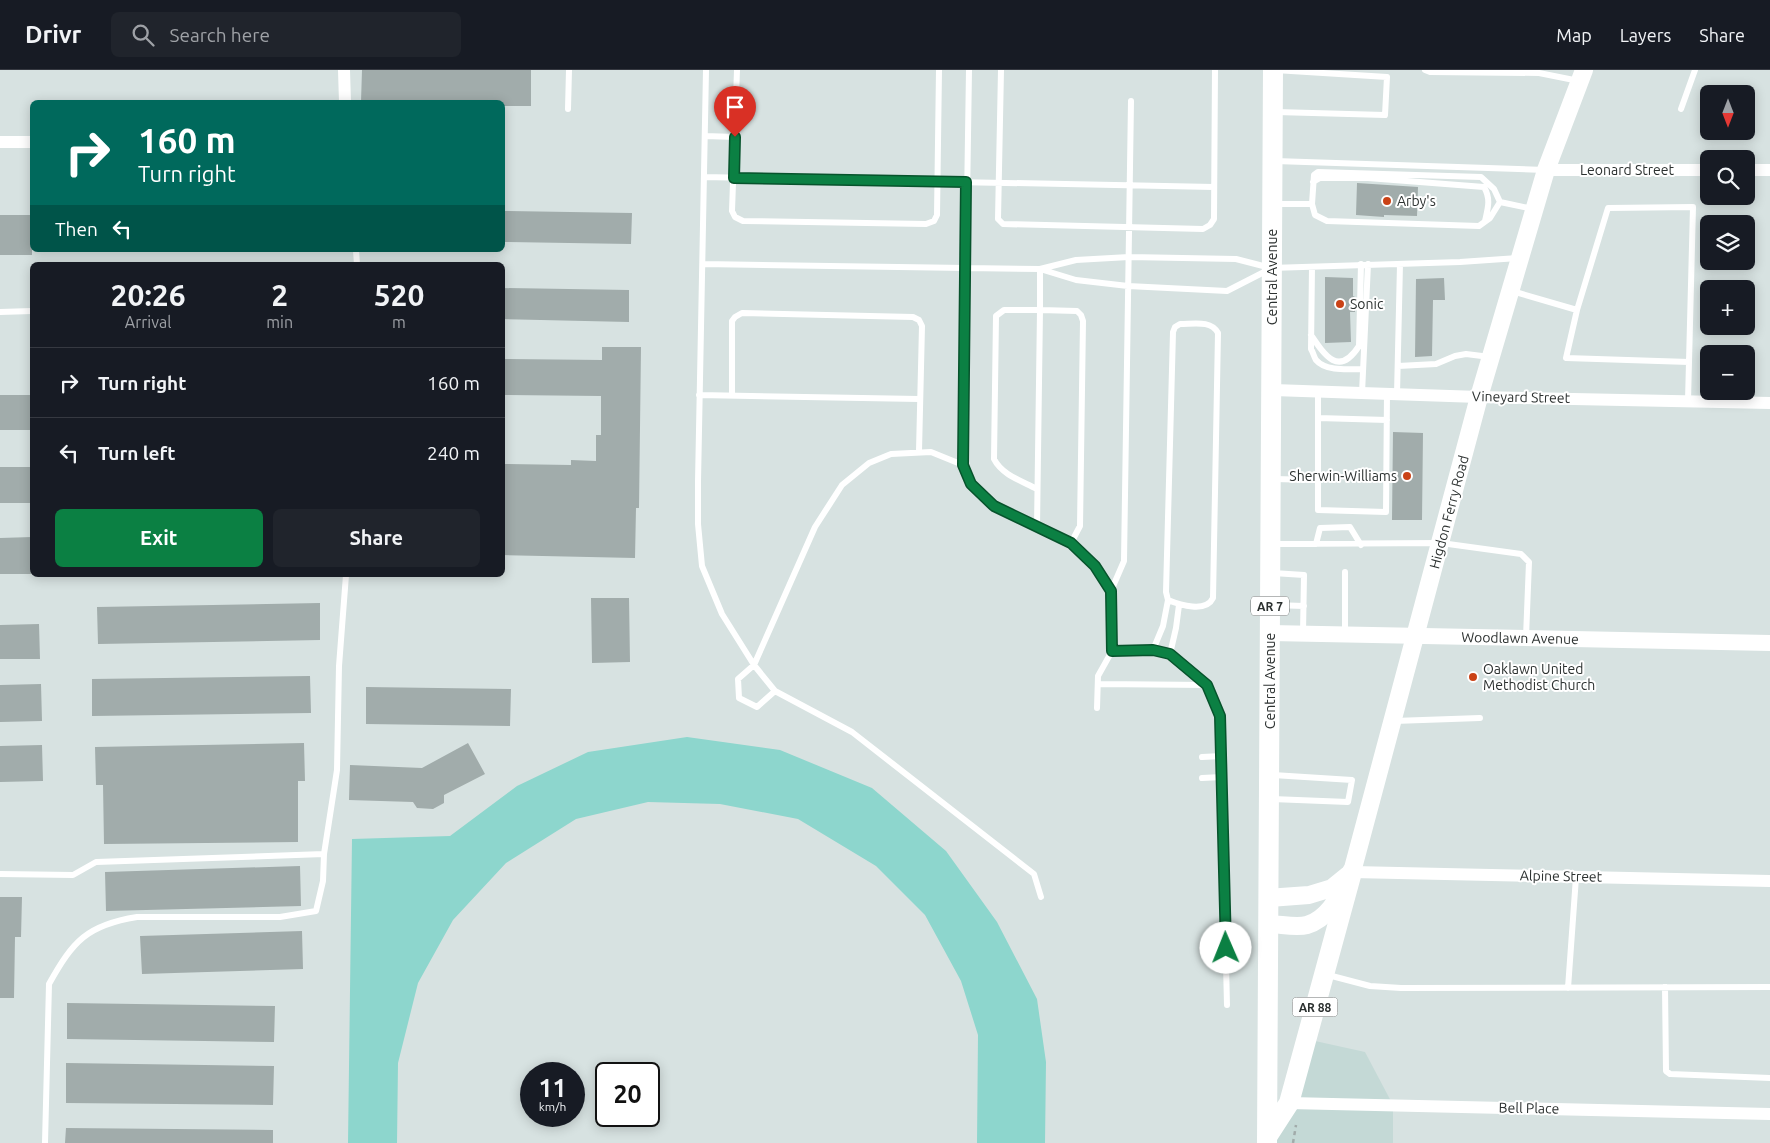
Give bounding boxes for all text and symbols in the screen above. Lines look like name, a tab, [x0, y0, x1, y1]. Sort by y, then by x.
search box	[111, 12, 461, 57]
text: Drivr	[25, 21, 81, 48]
icon: search	[129, 21, 157, 49]
text: Search here	[169, 24, 270, 46]
text: Map	[1556, 25, 1592, 45]
text: Layers	[1620, 25, 1671, 45]
text: Share	[1699, 25, 1745, 45]
north arrow	[1700, 85, 1755, 140]
map controls	[1700, 85, 1755, 400]
pin	[714, 86, 756, 137]
icon: arrive	[721, 93, 749, 121]
icon: right	[55, 120, 120, 185]
text: 160 m	[138, 120, 236, 160]
button: search	[1700, 150, 1755, 205]
text: Turn right	[138, 161, 236, 186]
street label: Leonard Street	[1580, 162, 1674, 178]
place label: Arby's	[1397, 193, 1436, 209]
marker: Arby's	[1381, 195, 1393, 207]
icon: left	[108, 215, 136, 243]
button: layers	[1700, 215, 1755, 270]
text: Then	[55, 218, 98, 240]
street label: Central Avenue	[1264, 229, 1280, 325]
text: 20:26	[111, 278, 186, 312]
text: 2	[271, 278, 288, 312]
text: 520	[374, 278, 424, 312]
button: +	[1700, 280, 1755, 335]
place label: Sonic	[1350, 296, 1384, 312]
marker: Sonic	[1334, 298, 1346, 310]
text: Arrival	[125, 313, 171, 331]
text: min	[266, 313, 293, 331]
text: m	[392, 313, 406, 331]
button: −	[1700, 345, 1755, 400]
icon: right	[55, 369, 83, 397]
text: Turn right	[98, 372, 186, 394]
text: 160 m	[427, 372, 480, 394]
street label: Vineyard Street	[1472, 388, 1571, 406]
icon: left	[55, 439, 83, 467]
text: Turn left	[98, 442, 176, 464]
text: 240 m	[427, 442, 480, 464]
street label: Higdon Ferry Road	[1426, 453, 1472, 571]
place label: Sherwin-Williams	[1289, 468, 1397, 484]
marker: Sherwin-Williams	[1401, 470, 1413, 482]
button: Exit	[55, 509, 263, 567]
button: Share	[273, 509, 480, 567]
road number: AR 7	[1251, 596, 1289, 616]
street label: Woodlawn Avenue	[1461, 629, 1579, 647]
street label: Central Avenue	[1262, 633, 1278, 729]
place label: Oaklawn United Methodist Church	[1483, 661, 1595, 693]
marker: Oaklawn United Methodist Church	[1467, 671, 1479, 683]
street label: Alpine Street	[1520, 867, 1603, 885]
position arrow	[1199, 921, 1251, 973]
road number: AR 88	[1292, 998, 1338, 1016]
speed limit sign: 20	[595, 1062, 660, 1127]
text: 11	[538, 1074, 567, 1102]
street label: Bell Place	[1499, 1099, 1559, 1117]
text: km/h	[539, 1100, 566, 1113]

